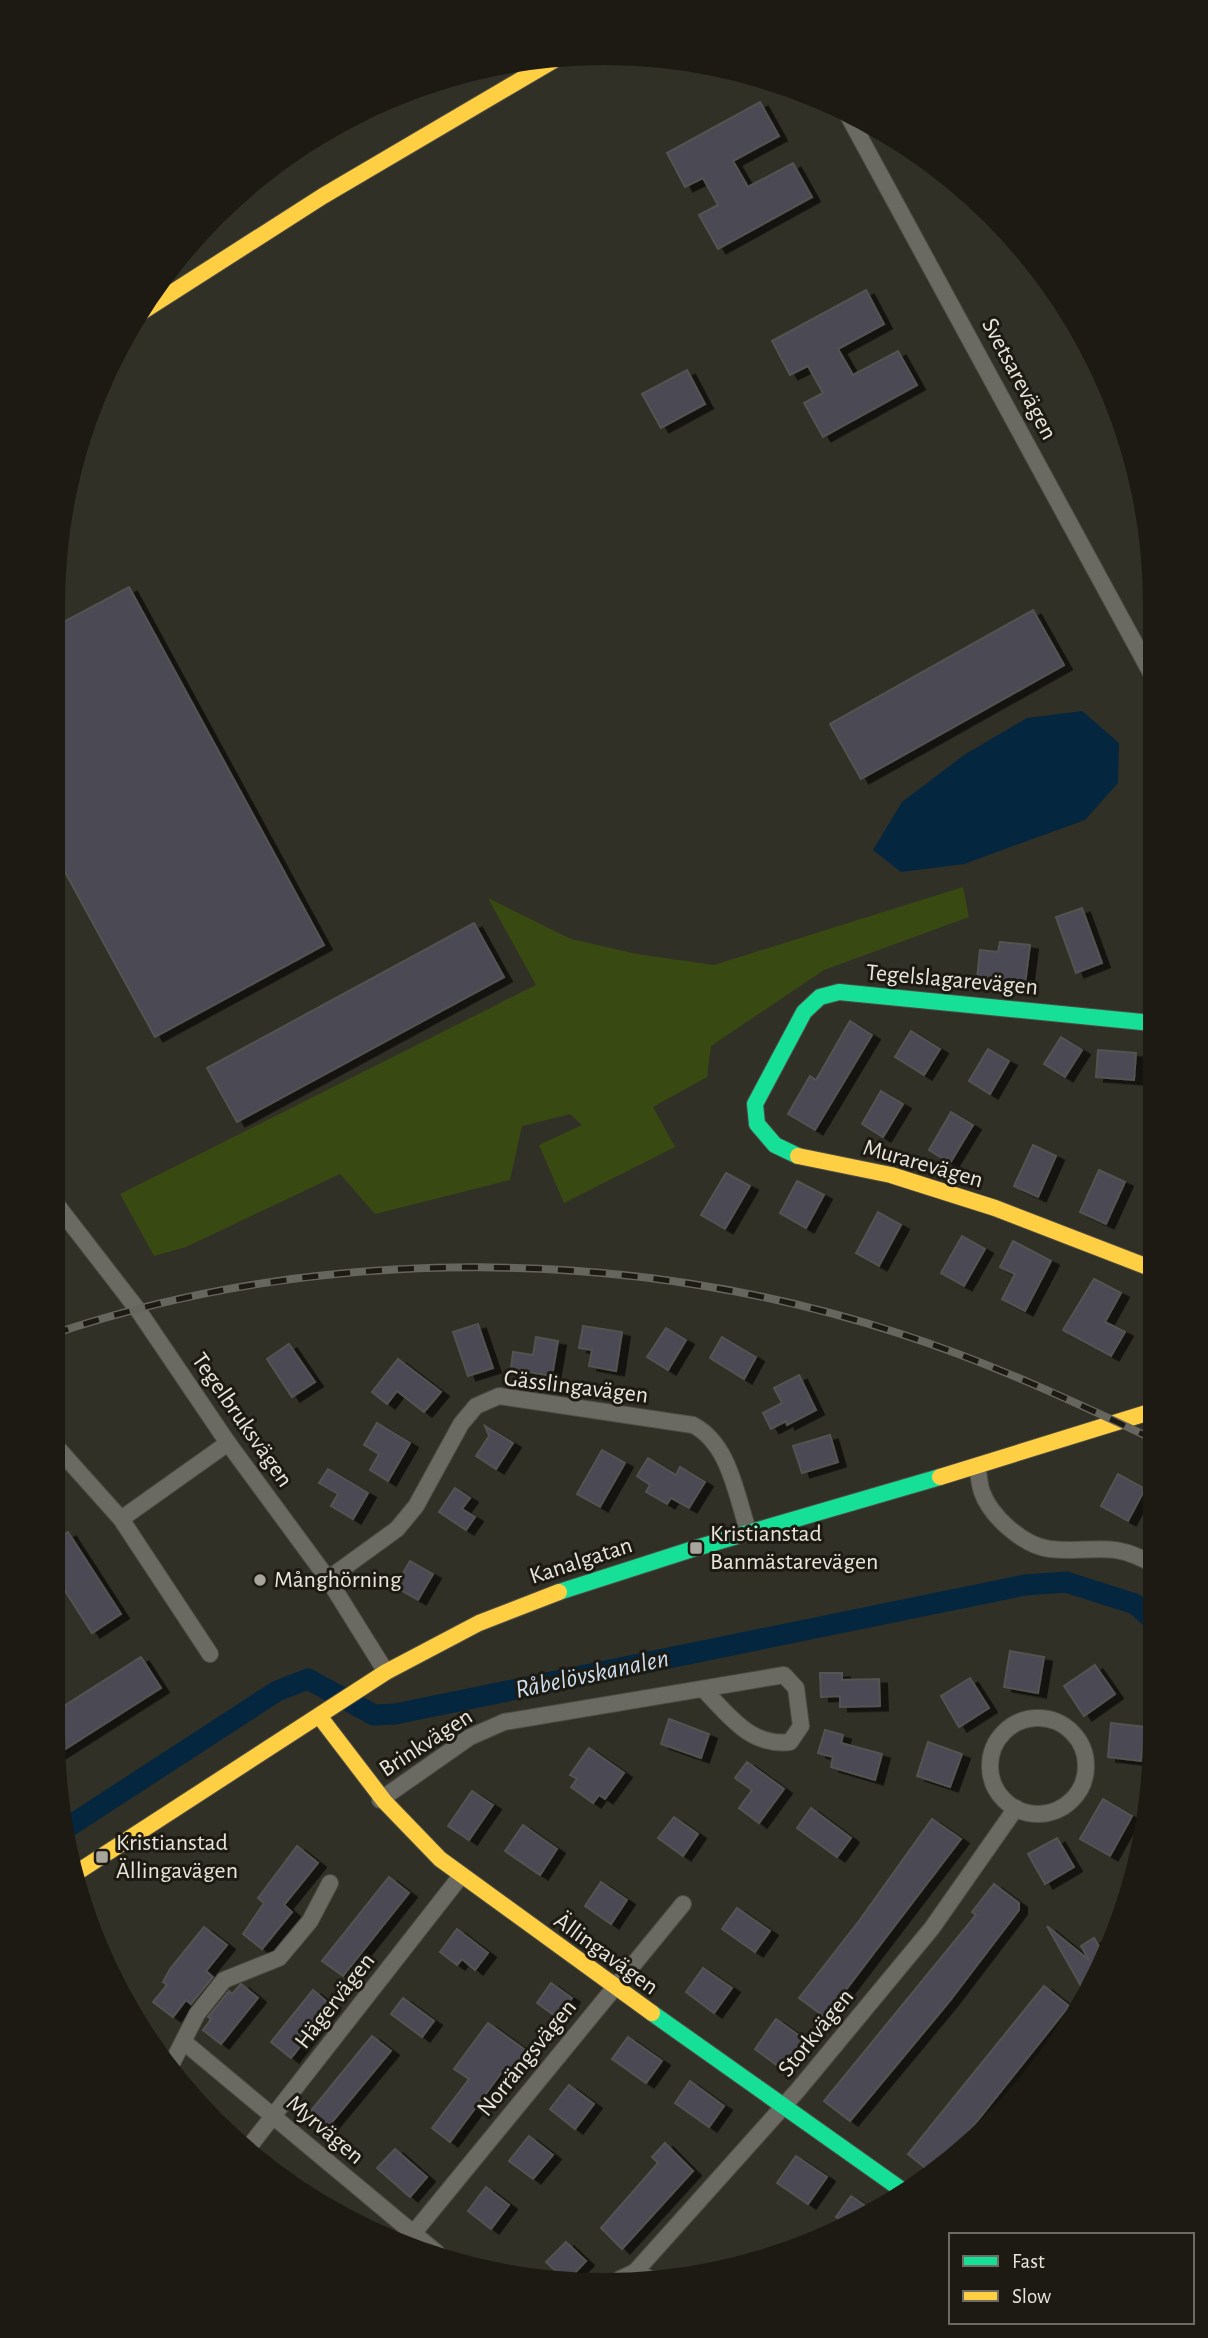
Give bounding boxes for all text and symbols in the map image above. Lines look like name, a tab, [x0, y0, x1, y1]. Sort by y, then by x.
street label: Svetsarevägen	[977, 314, 1061, 444]
street label: Tegelslagarevägen	[865, 961, 1039, 999]
street label: Murarevägen	[860, 1135, 986, 1193]
street label: Tegelbruksvägen	[187, 1349, 297, 1491]
street label: Gässlingavägen	[502, 1366, 650, 1408]
place label: Kristianstad Banmästarevägen	[710, 1522, 878, 1574]
street label: Kanalgatan	[527, 1533, 635, 1589]
marker: Kristianstad Banmästarevägen	[688, 1540, 704, 1556]
place label: Månghörning	[274, 1568, 402, 1592]
marker: Månghörning	[252, 1572, 268, 1588]
water label: Råbelövskanalen	[513, 1645, 671, 1703]
street label: Brinkvägen	[375, 1704, 477, 1782]
place label: Kristianstad Ällingavägen	[116, 1831, 238, 1883]
marker: Kristianstad Ällingavägen	[94, 1849, 110, 1865]
street label: Ällingavägen	[550, 1908, 663, 2000]
street label: Hägervägen	[291, 1949, 379, 2053]
street label: Storkvägen	[774, 1985, 858, 2081]
street label: Norrängsvägen	[473, 1995, 581, 2121]
street label: Myrvägen	[282, 2091, 368, 2169]
legend	[949, 2233, 1194, 2324]
text: Fast	[1012, 2251, 1045, 2272]
text: Slow	[1012, 2286, 1051, 2307]

